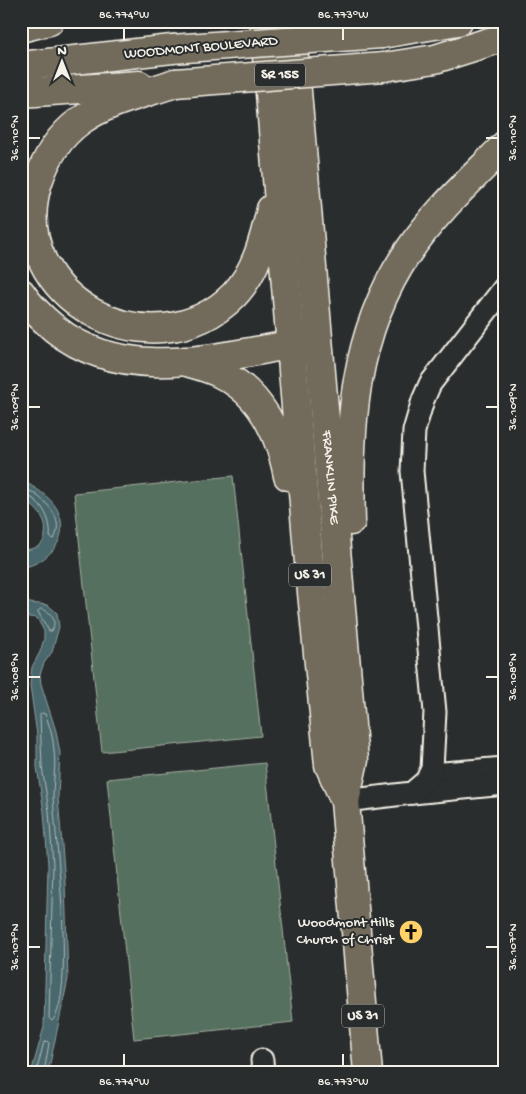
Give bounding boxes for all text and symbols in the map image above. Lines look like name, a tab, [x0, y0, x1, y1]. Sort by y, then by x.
text: 86.774°W	[99, 9, 149, 23]
text: 86.773°W	[318, 9, 368, 23]
street label: WOODMONT BOULEVARD	[123, 32, 279, 64]
north arrow	[38, 38, 88, 88]
text: N	[57, 43, 67, 60]
road number: SR 155	[255, 64, 305, 86]
text: 36.110°N	[9, 115, 23, 162]
text: 36.110°N	[507, 115, 521, 162]
text: 36.109°N	[9, 383, 23, 432]
text: 36.109°N	[507, 383, 521, 432]
street label: FRANKLIN PIKE	[317, 429, 343, 526]
road number: US 31	[289, 564, 331, 586]
text: 36.108°N	[9, 653, 23, 702]
text: 36.108°N	[507, 653, 521, 702]
place label: Woodmont Hills Church of Christ	[296, 914, 396, 949]
church icon: Woodmont Hills Church of Christ	[398, 919, 424, 945]
text: 36.107°N	[9, 923, 23, 972]
text: 36.107°N	[507, 923, 521, 972]
road number: US 31	[342, 1004, 384, 1028]
text: 86.774°W	[99, 1076, 149, 1090]
text: 86.773°W	[318, 1076, 368, 1090]

